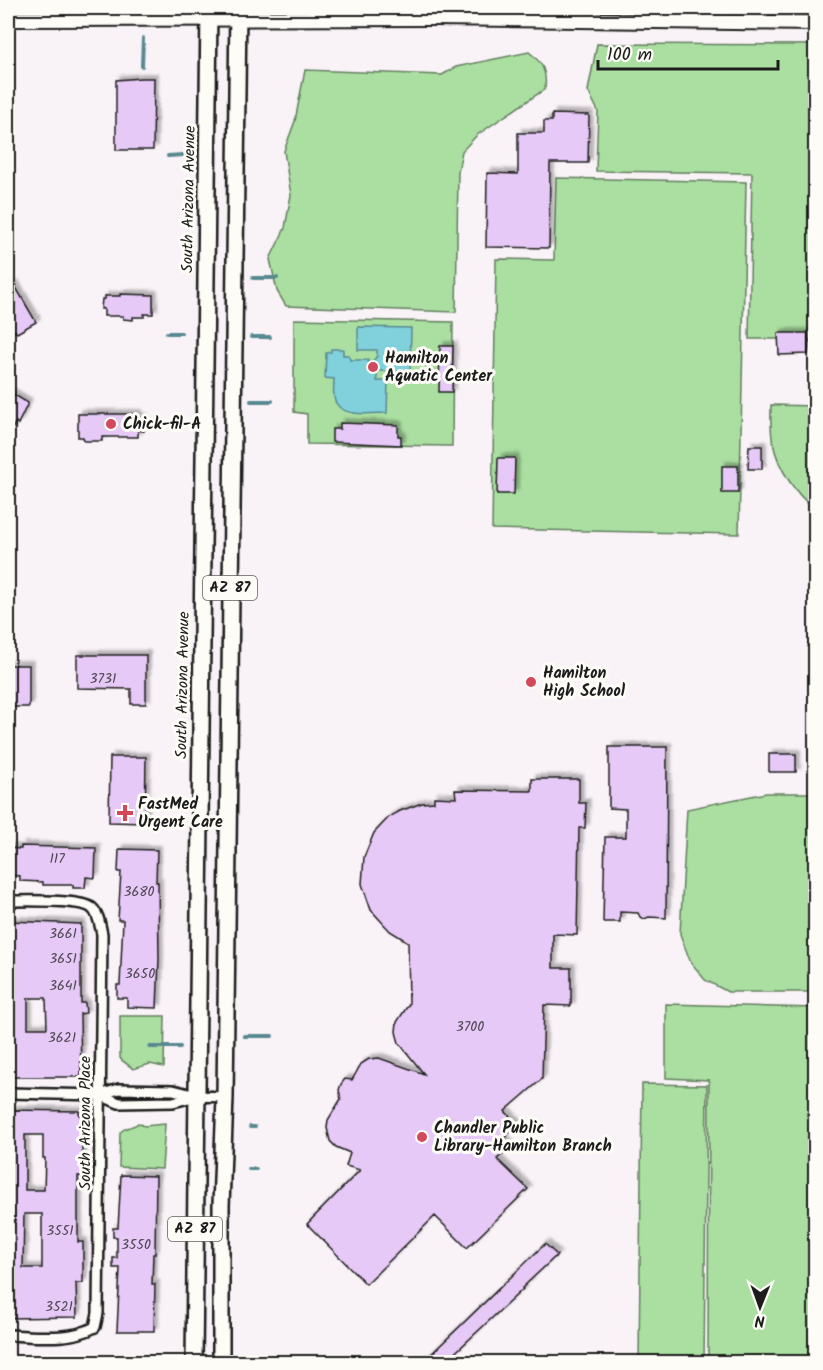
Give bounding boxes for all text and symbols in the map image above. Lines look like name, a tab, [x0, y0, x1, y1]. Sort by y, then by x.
scale bar	[598, 33, 778, 71]
text: 100 m	[607, 41, 652, 70]
street label: South Arizona Avenue	[175, 125, 203, 273]
place label: Hamilton Aquatic Center	[385, 346, 493, 389]
marker: Hamilton Aquatic Center	[366, 360, 380, 374]
place label: Chick-fil-A	[123, 412, 201, 437]
marker: Chick-fil-A	[104, 417, 118, 431]
road number: AZ 87	[203, 576, 257, 600]
street label: South Arizona Avenue	[169, 611, 197, 759]
place label: Hamilton High School	[543, 661, 626, 704]
house number: 3731	[90, 668, 116, 690]
marker: Hamilton High School	[524, 675, 538, 689]
place label: FastMed Urgent Care	[138, 792, 223, 835]
marker: FastMed Urgent Care	[116, 804, 134, 822]
house number: 117	[49, 848, 65, 870]
house number: 3680	[123, 881, 155, 903]
house number: 3661	[49, 923, 77, 945]
house number: 3651	[49, 948, 77, 970]
house number: 3650	[125, 963, 155, 985]
house number: 3641	[49, 975, 77, 997]
house number: 3700	[456, 1016, 484, 1038]
house number: 3621	[48, 1027, 76, 1049]
street label: South Arizona Place	[73, 1056, 98, 1190]
place label: Chandler Public Library-Hamilton Branch	[434, 1116, 612, 1159]
marker: Chandler Public Library-Hamilton Branch	[415, 1130, 429, 1144]
road number: AZ 87	[168, 1217, 222, 1241]
house number: 3551	[46, 1220, 74, 1242]
house number: 3550	[121, 1234, 151, 1256]
north arrow	[730, 1277, 790, 1337]
house number: 3521	[45, 1296, 73, 1318]
text: N	[754, 1308, 765, 1333]

